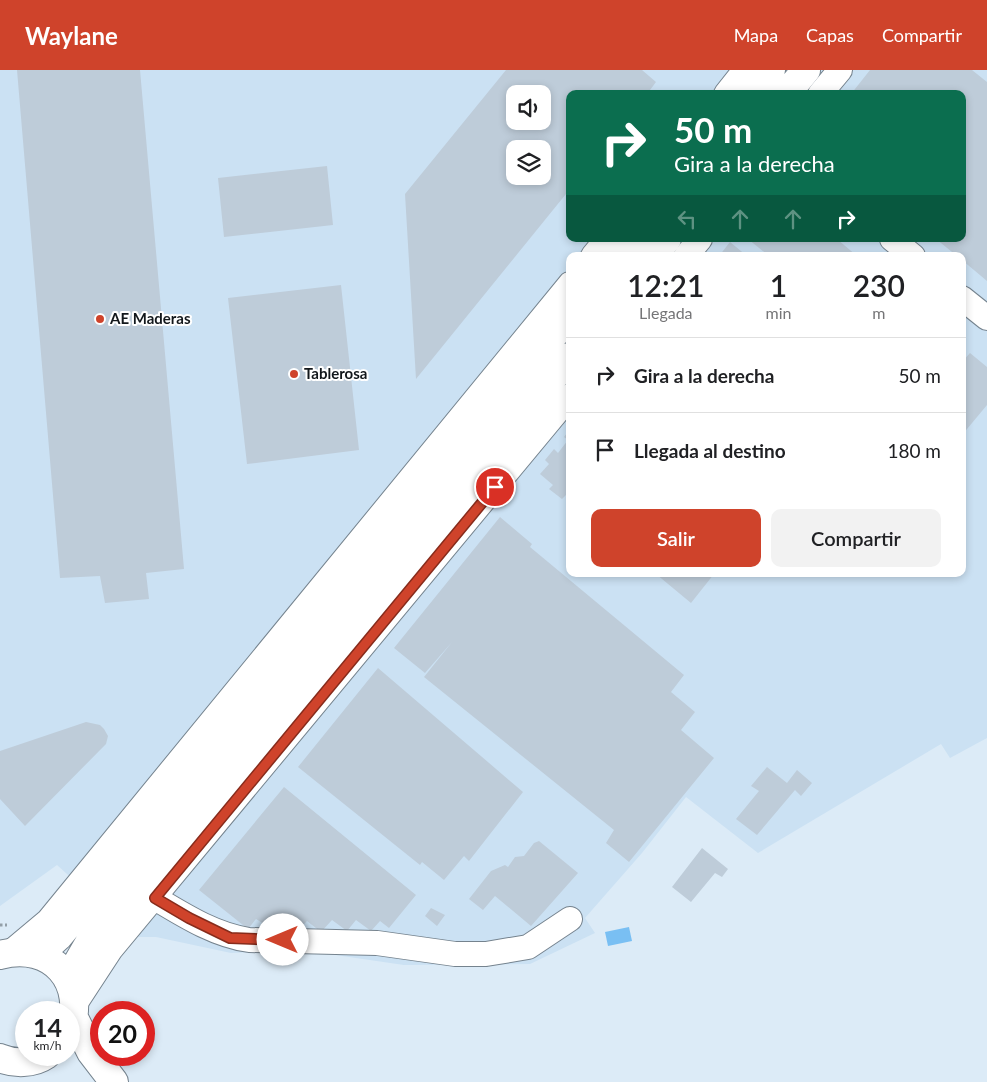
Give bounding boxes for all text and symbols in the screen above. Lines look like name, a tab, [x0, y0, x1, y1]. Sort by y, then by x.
text: Waylane	[25, 21, 118, 50]
text: Mapa	[734, 24, 778, 46]
text: Capas	[806, 24, 854, 46]
text: Compartir	[882, 24, 962, 46]
map controls	[506, 85, 551, 185]
button: sound	[506, 85, 551, 130]
text: 50 m	[674, 108, 752, 150]
icon: right	[591, 110, 656, 175]
button: layers	[506, 140, 551, 185]
text: Gira a la derecha	[674, 150, 835, 177]
icon: left	[673, 205, 701, 233]
icon: ahead	[726, 205, 754, 233]
icon: ahead	[779, 205, 807, 233]
icon: right	[832, 205, 860, 233]
text: 12:21	[627, 267, 704, 303]
text: 1	[770, 267, 787, 303]
text: 230	[853, 267, 905, 303]
text: Llegada	[639, 303, 693, 322]
text: min	[766, 303, 791, 322]
text: m	[872, 303, 885, 322]
place label: AE Maderas	[109, 309, 191, 327]
marker: AE Maderas	[94, 313, 106, 325]
icon: right	[591, 361, 619, 389]
place label: Tablerosa	[304, 364, 367, 382]
text: Gira a la derecha	[634, 364, 774, 387]
text: 50 m	[898, 364, 941, 387]
marker: Tablerosa	[288, 368, 300, 380]
icon: arrive	[591, 436, 619, 464]
text: Llegada al destino	[634, 439, 786, 462]
text: 180 m	[887, 439, 941, 462]
pin	[474, 466, 516, 508]
icon: arrive	[481, 473, 509, 501]
button: Salir	[591, 509, 761, 567]
button: Compartir	[771, 509, 941, 567]
position arrow	[256, 913, 308, 965]
speed limit sign: 20	[90, 1001, 155, 1066]
text: 14	[33, 1012, 62, 1042]
text: km/h	[33, 1038, 62, 1053]

